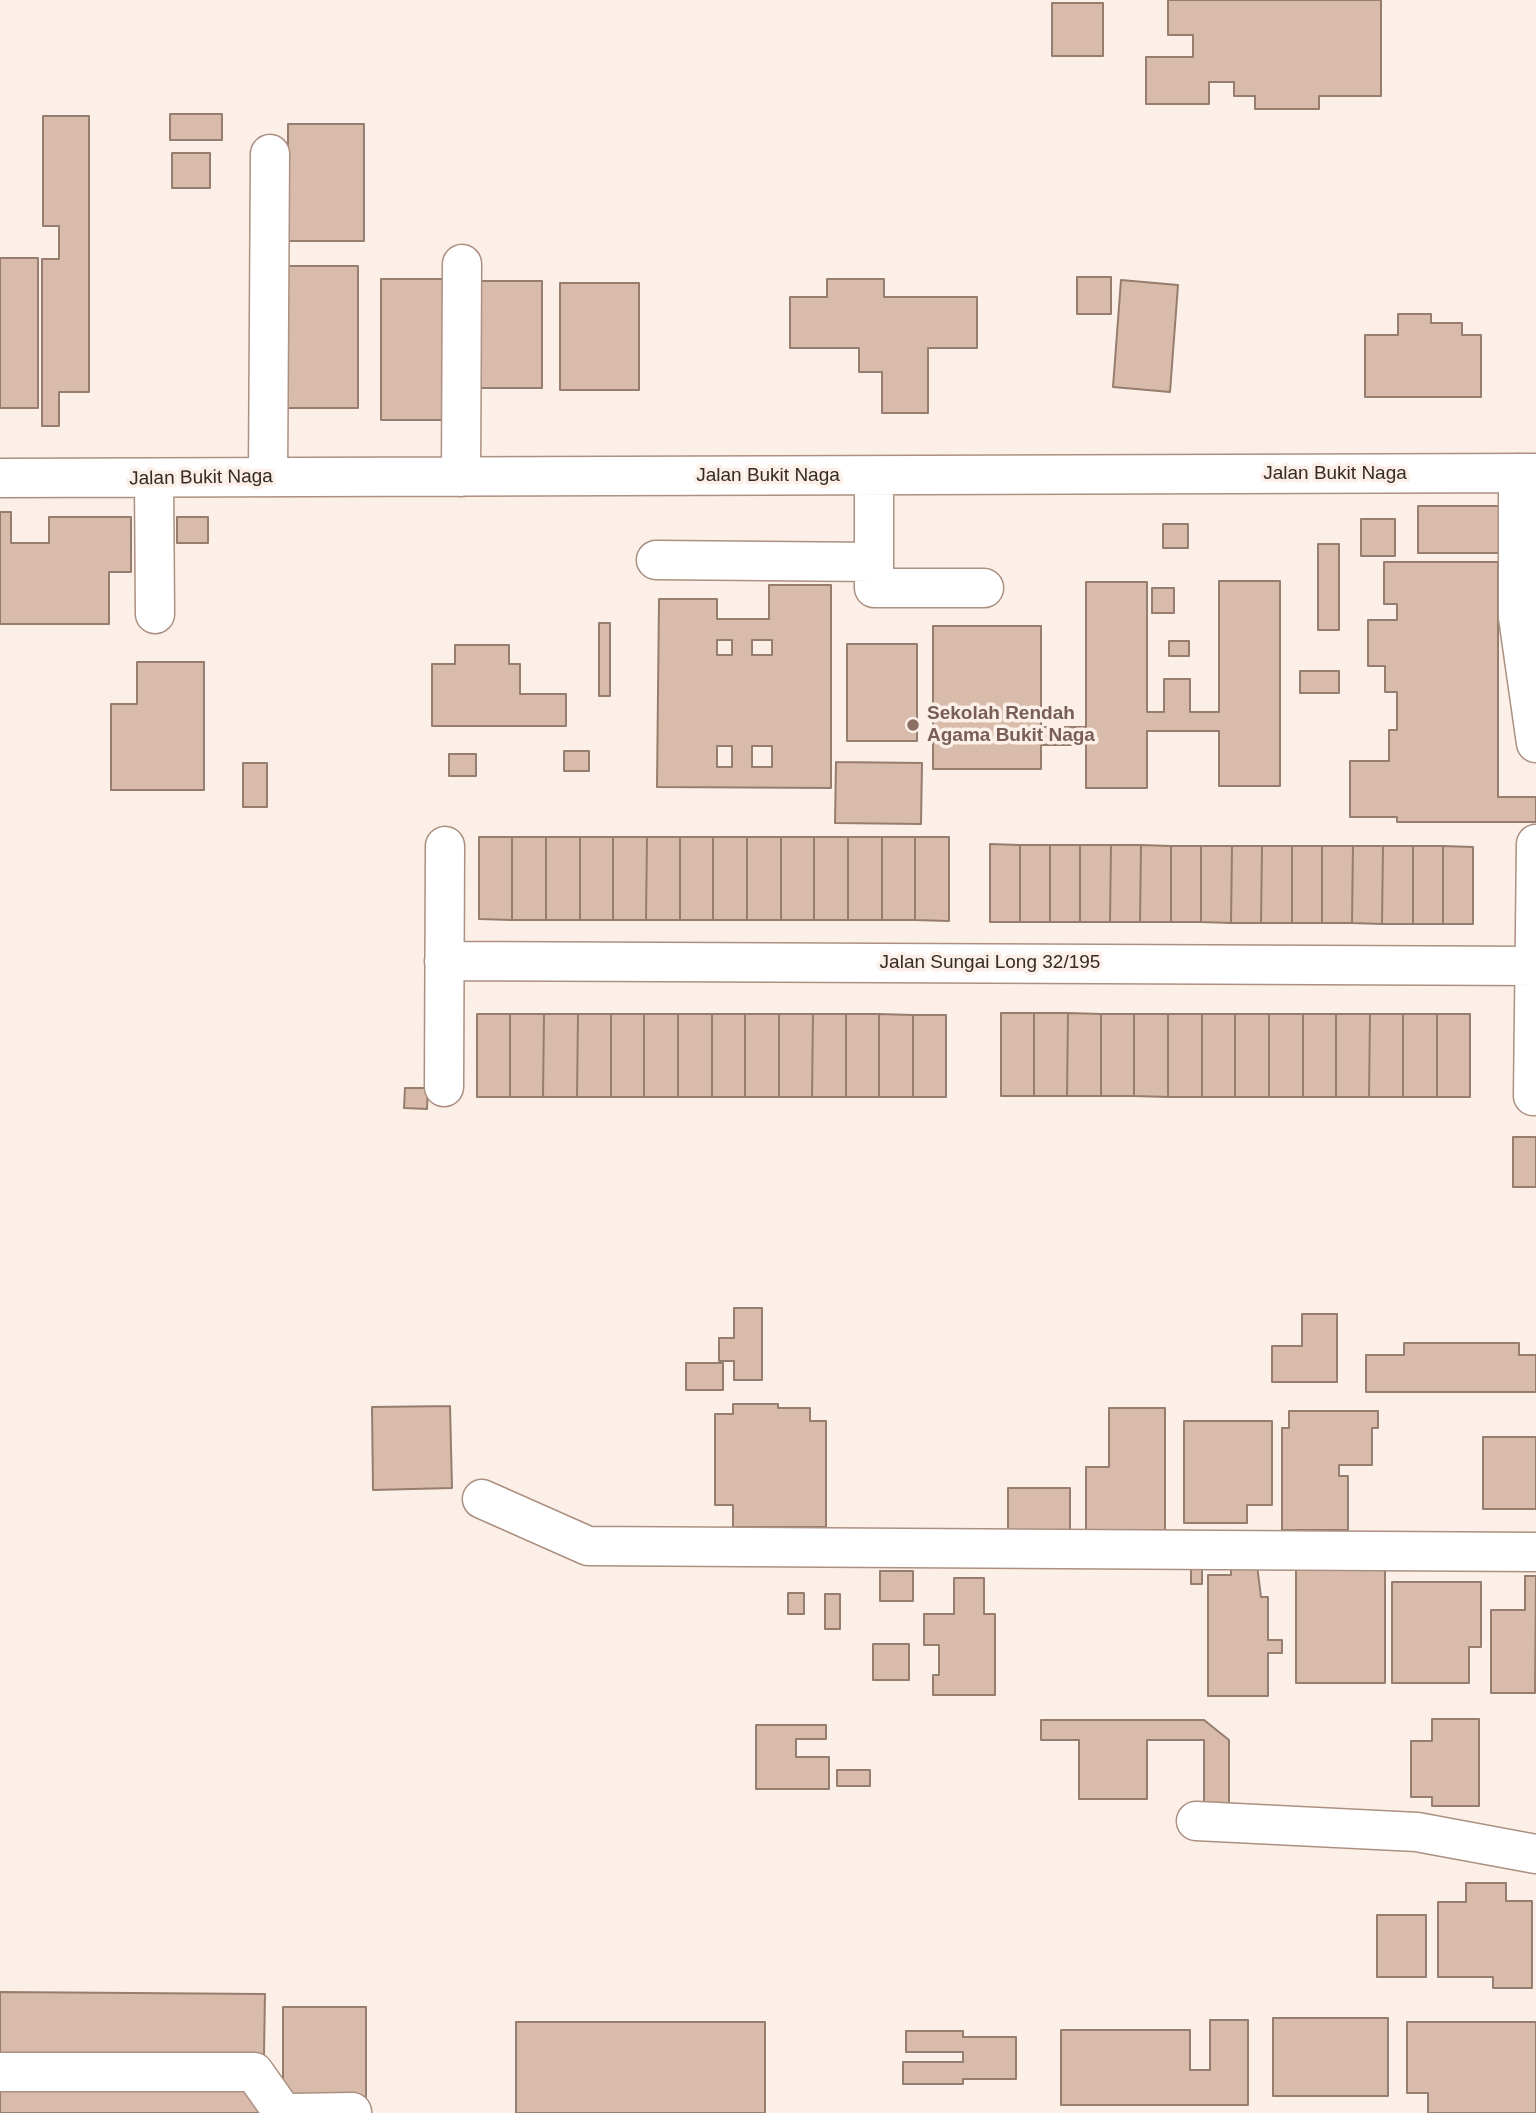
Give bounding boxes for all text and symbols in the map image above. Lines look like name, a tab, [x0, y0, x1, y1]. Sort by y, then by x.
street label: Jalan Bukit Naga	[1263, 463, 1407, 485]
street label: Jalan Bukit Naga	[129, 465, 273, 491]
street label: Jalan Bukit Naga	[696, 465, 840, 487]
place label: Sekolah Rendah Agama Bukit Naga	[927, 703, 1095, 747]
marker: Sekolah Rendah Agama Bukit Naga	[905, 717, 921, 733]
street label: Jalan Sungai Long 32/195	[880, 952, 1100, 974]

